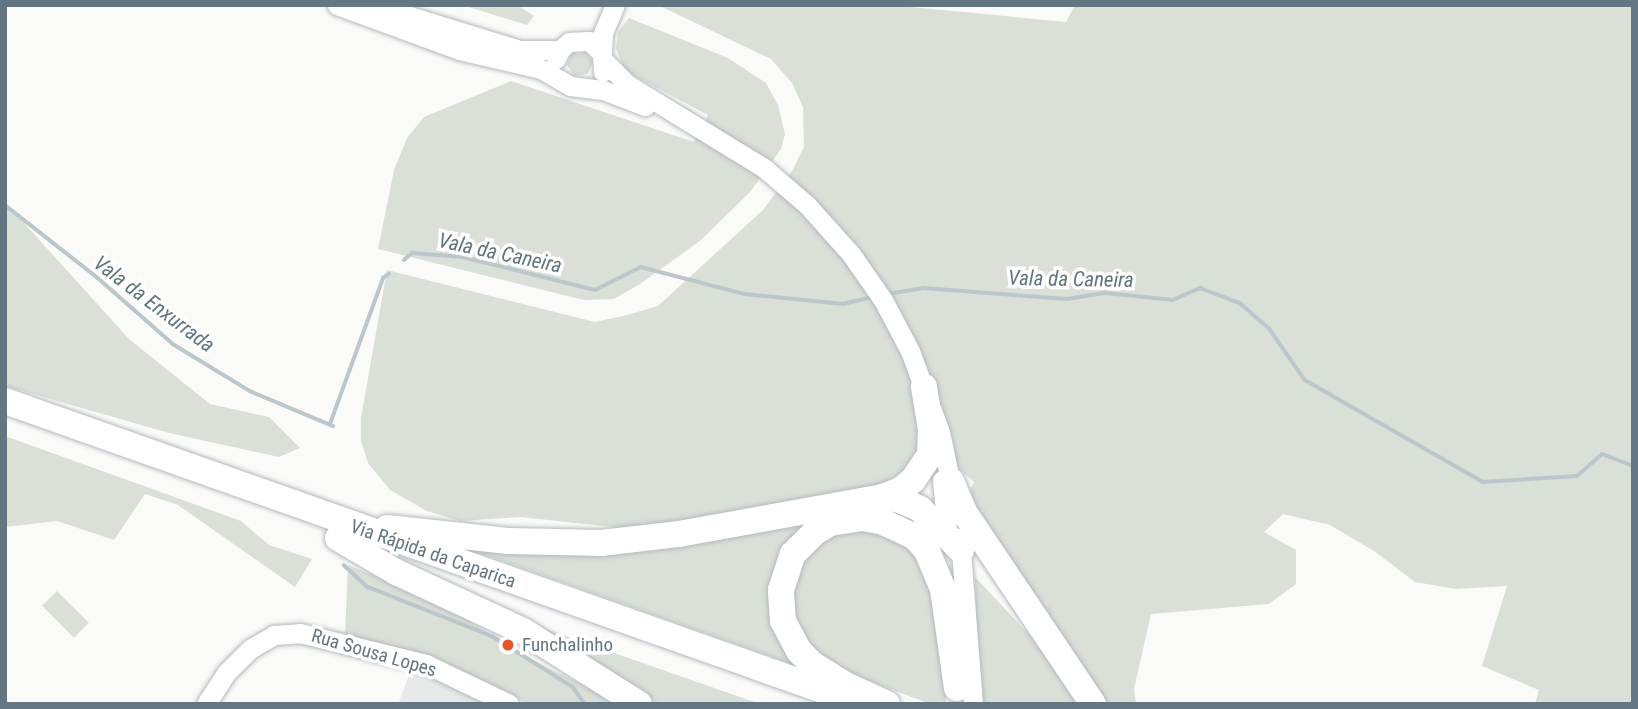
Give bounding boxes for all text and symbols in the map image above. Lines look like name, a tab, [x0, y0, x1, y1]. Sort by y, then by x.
water label: Vala da Caneira	[436, 228, 564, 278]
water label: Vala da Enxurrada	[89, 250, 219, 358]
water label: Vala da Caneira	[1008, 265, 1134, 293]
street label: Via Rápida da Caparica	[347, 515, 519, 593]
street label: Rua Sousa Lopes	[309, 624, 439, 682]
place label: Funchalinho	[522, 634, 613, 656]
marker: Funchalinho	[500, 637, 516, 653]

